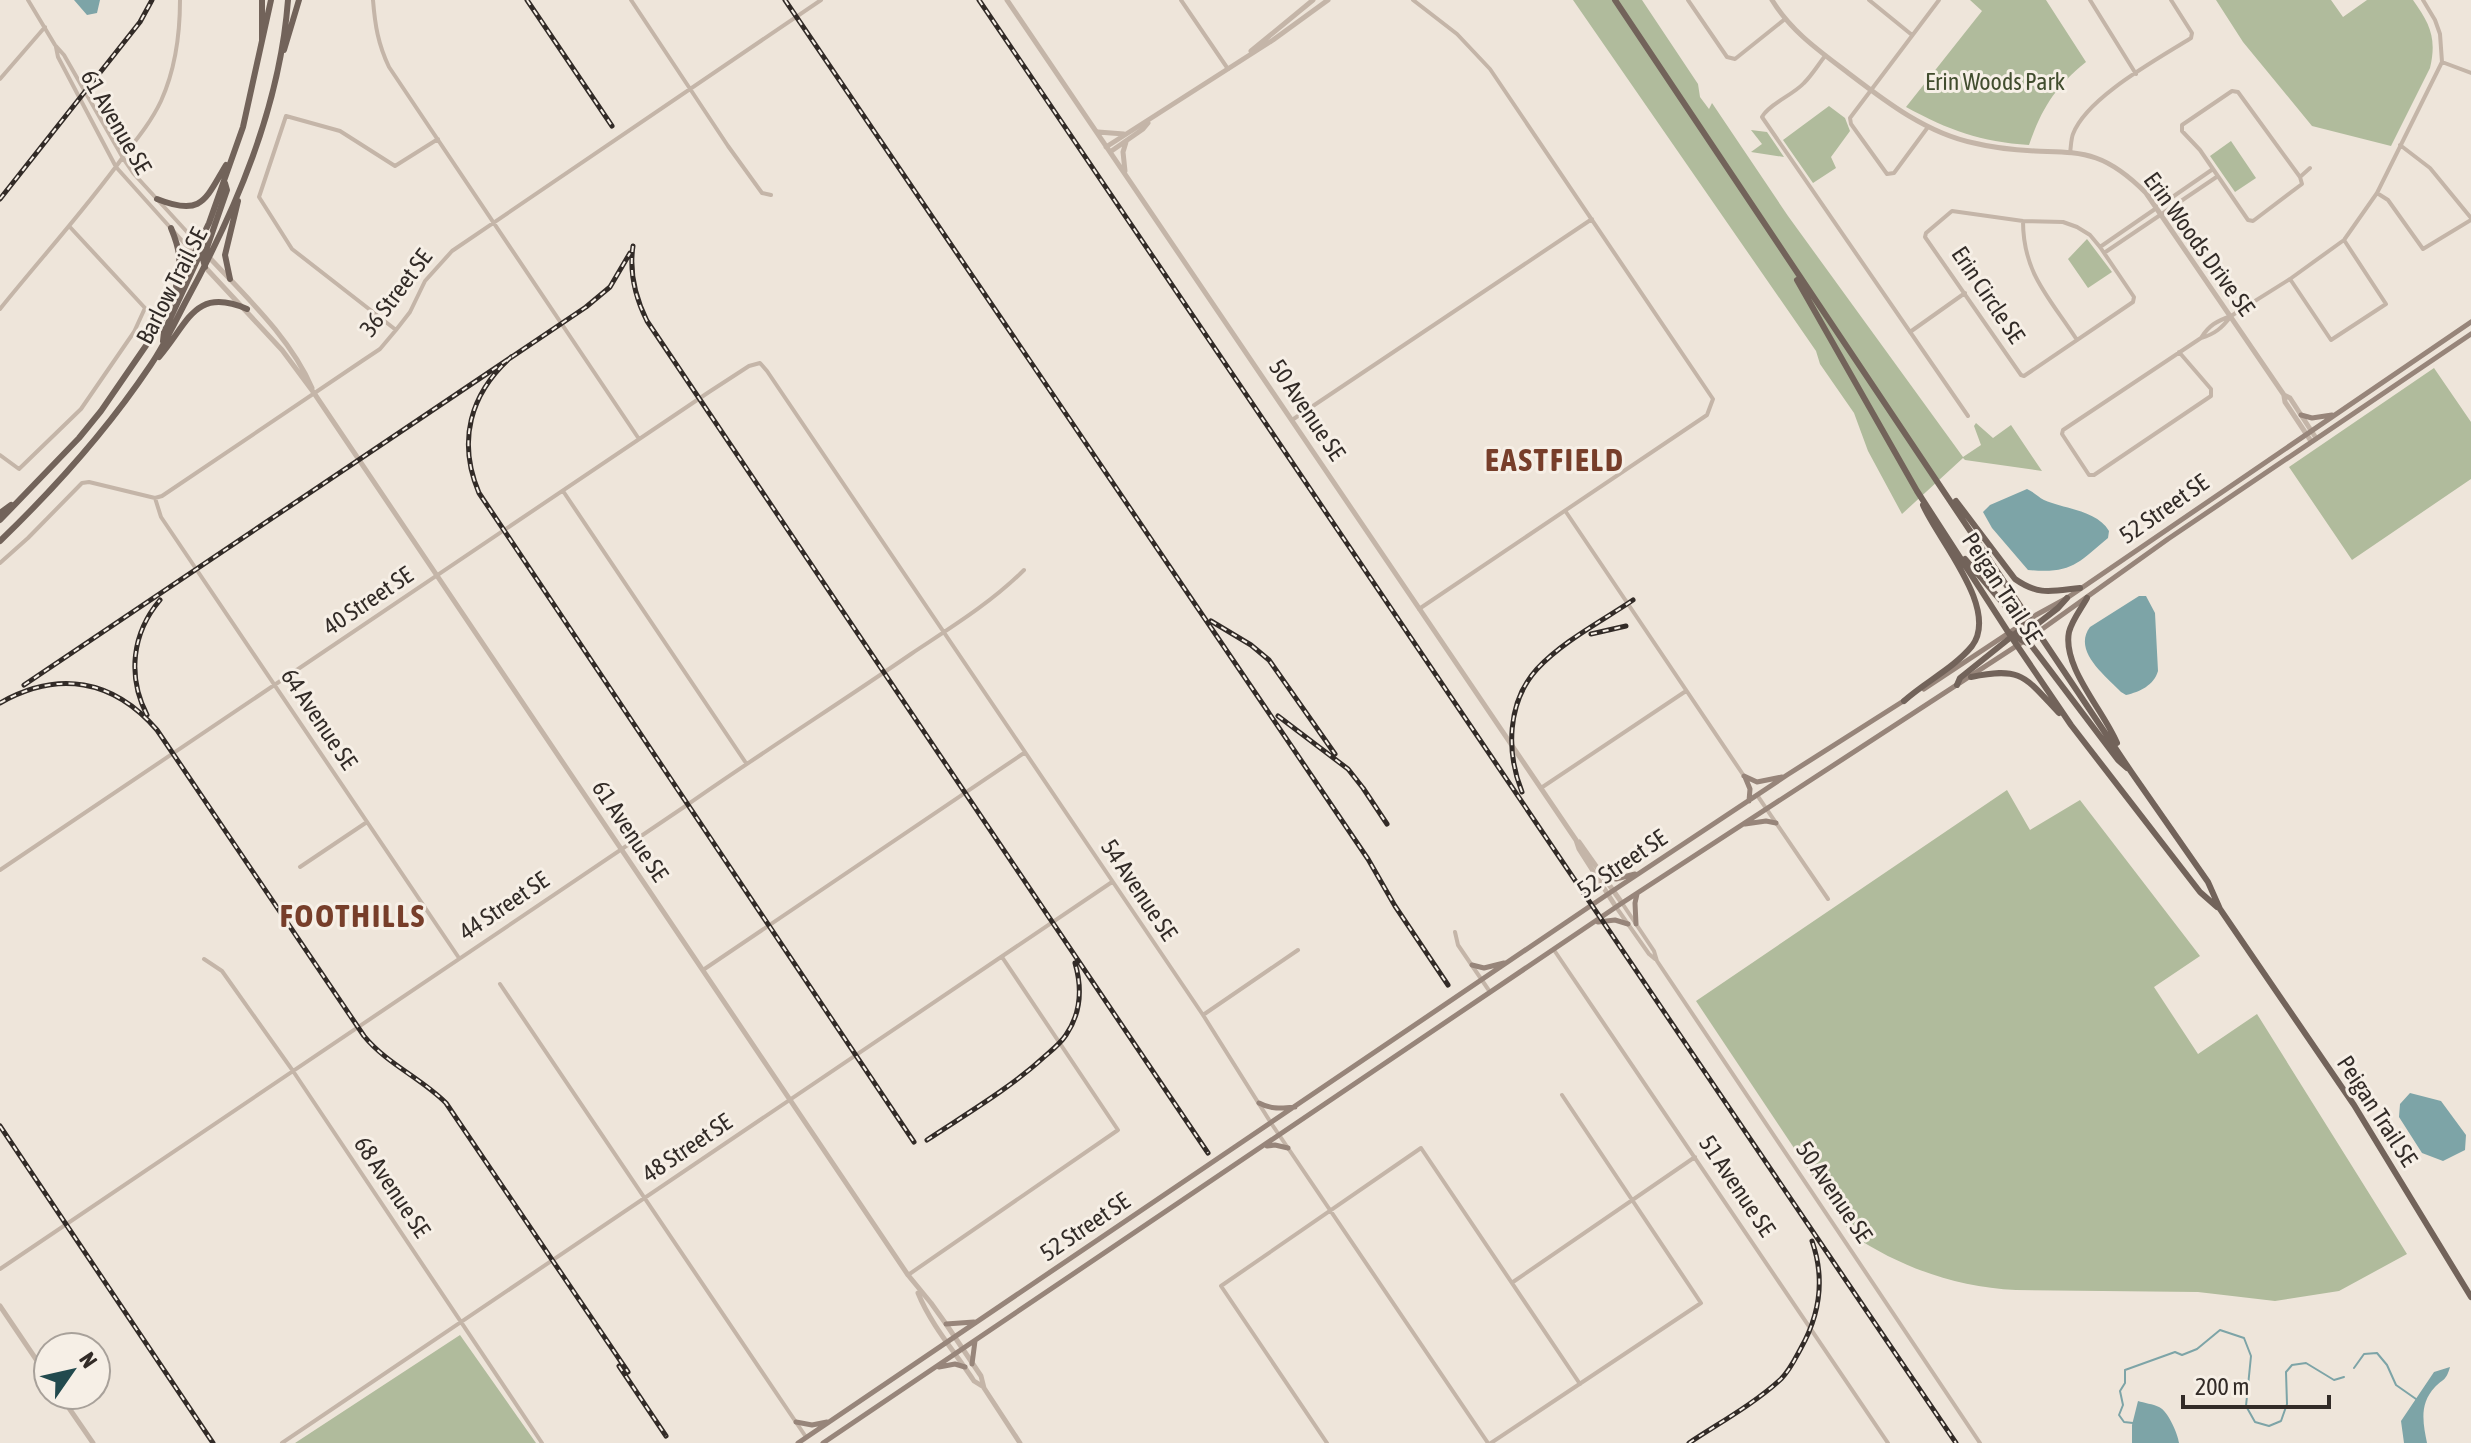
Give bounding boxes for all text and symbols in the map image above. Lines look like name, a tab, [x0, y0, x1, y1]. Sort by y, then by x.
street label: 61 Avenue SE	[76, 65, 157, 179]
park label: Erin Woods Park	[1925, 68, 2066, 95]
street label: Erin Woods Drive SE	[2138, 167, 2260, 321]
street label: Barlow Trail SE	[131, 223, 212, 348]
street label: Erin Circle SE	[1946, 241, 2031, 348]
street label: 36 Street SE	[354, 244, 437, 342]
street label: 50 Avenue SE	[1264, 354, 1351, 465]
district label: EASTFIELD	[1485, 441, 1625, 478]
street label: 52 Street SE	[2114, 468, 2213, 549]
street label: Peigan Trail SE	[1957, 527, 2048, 648]
street label: 40 Street SE	[318, 561, 418, 640]
street label: 64 Avenue SE	[276, 663, 363, 774]
street label: 61 Avenue SE	[587, 775, 674, 886]
street label: 52 Street SE	[1572, 824, 1672, 903]
street label: 54 Avenue SE	[1096, 834, 1183, 945]
street label: 44 Street SE	[454, 866, 554, 945]
district label: FOOTHILLS	[280, 897, 426, 934]
street label: Peigan Trail SE	[2332, 1050, 2423, 1171]
street label: 48 Street SE	[637, 1108, 737, 1187]
street label: 51 Avenue SE	[1694, 1130, 1781, 1241]
street label: 68 Avenue SE	[349, 1131, 436, 1242]
street label: 50 Avenue SE	[1791, 1136, 1878, 1247]
street label: 52 Street SE	[1035, 1187, 1135, 1266]
north arrow	[32, 1331, 112, 1411]
text: N	[74, 1347, 103, 1372]
scale bar	[2183, 1359, 2329, 1409]
text: 200 m	[2195, 1373, 2249, 1400]

